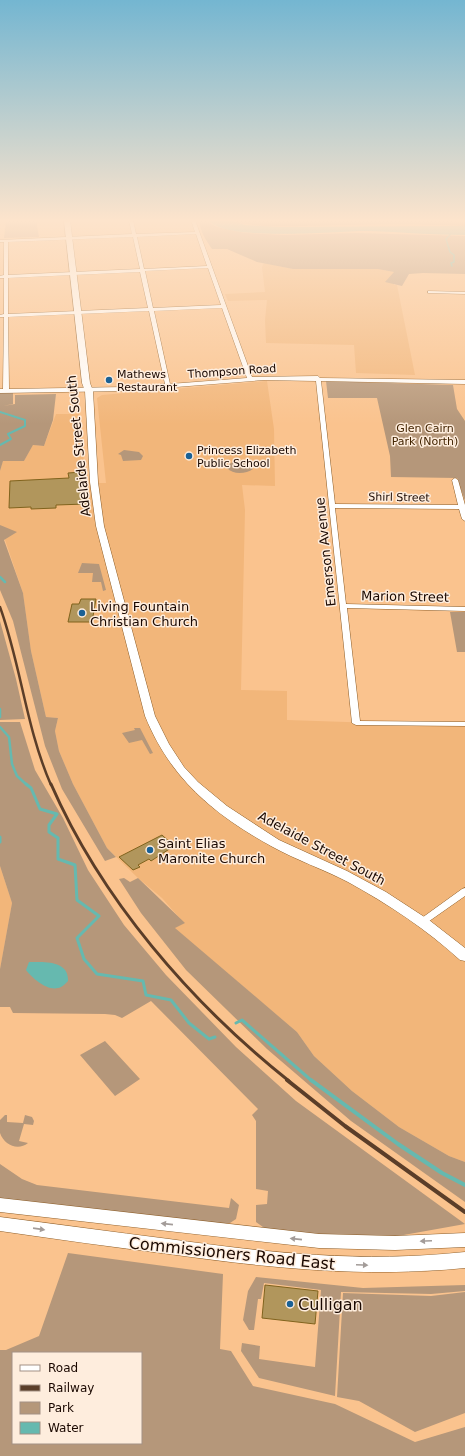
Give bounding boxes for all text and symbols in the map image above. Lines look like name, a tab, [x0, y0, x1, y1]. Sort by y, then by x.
street label: Thompson Road	[186, 362, 277, 381]
place label: Mathews Restaurant	[117, 368, 178, 394]
street label: Adelaide Street South	[64, 375, 93, 517]
marker: Mathews Restaurant	[104, 375, 114, 385]
park label: Glen Cairn Park (North)	[392, 422, 458, 448]
place label: Princess Elizabeth Public School	[197, 444, 296, 470]
marker: Princess Elizabeth Public School	[184, 451, 194, 461]
street label: Shirl Street	[368, 490, 431, 505]
street label: Emerson Avenue	[312, 497, 339, 607]
street label: Marion Street	[361, 588, 449, 605]
place label: Living Fountain Christian Church	[90, 599, 198, 629]
marker: Living Fountain Christian Church	[77, 608, 87, 618]
street label: Adelaide Street South	[256, 809, 388, 888]
place label: Saint Elias Maronite Church	[158, 836, 265, 866]
marker: Saint Elias Maronite Church	[145, 845, 155, 855]
one-way arrow	[161, 1221, 173, 1227]
one-way arrow	[33, 1226, 45, 1233]
street label: Commissioners Road East	[128, 1233, 336, 1274]
one-way arrow	[290, 1235, 302, 1242]
one-way arrow	[420, 1238, 432, 1245]
one-way arrow	[356, 1262, 368, 1269]
place label: Culligan	[298, 1295, 363, 1314]
marker: Culligan	[285, 1299, 295, 1309]
legend	[12, 1352, 142, 1444]
text: Road	[48, 1361, 78, 1375]
text: Railway	[48, 1381, 94, 1395]
text: Park	[48, 1401, 74, 1415]
text: Water	[48, 1421, 84, 1435]

